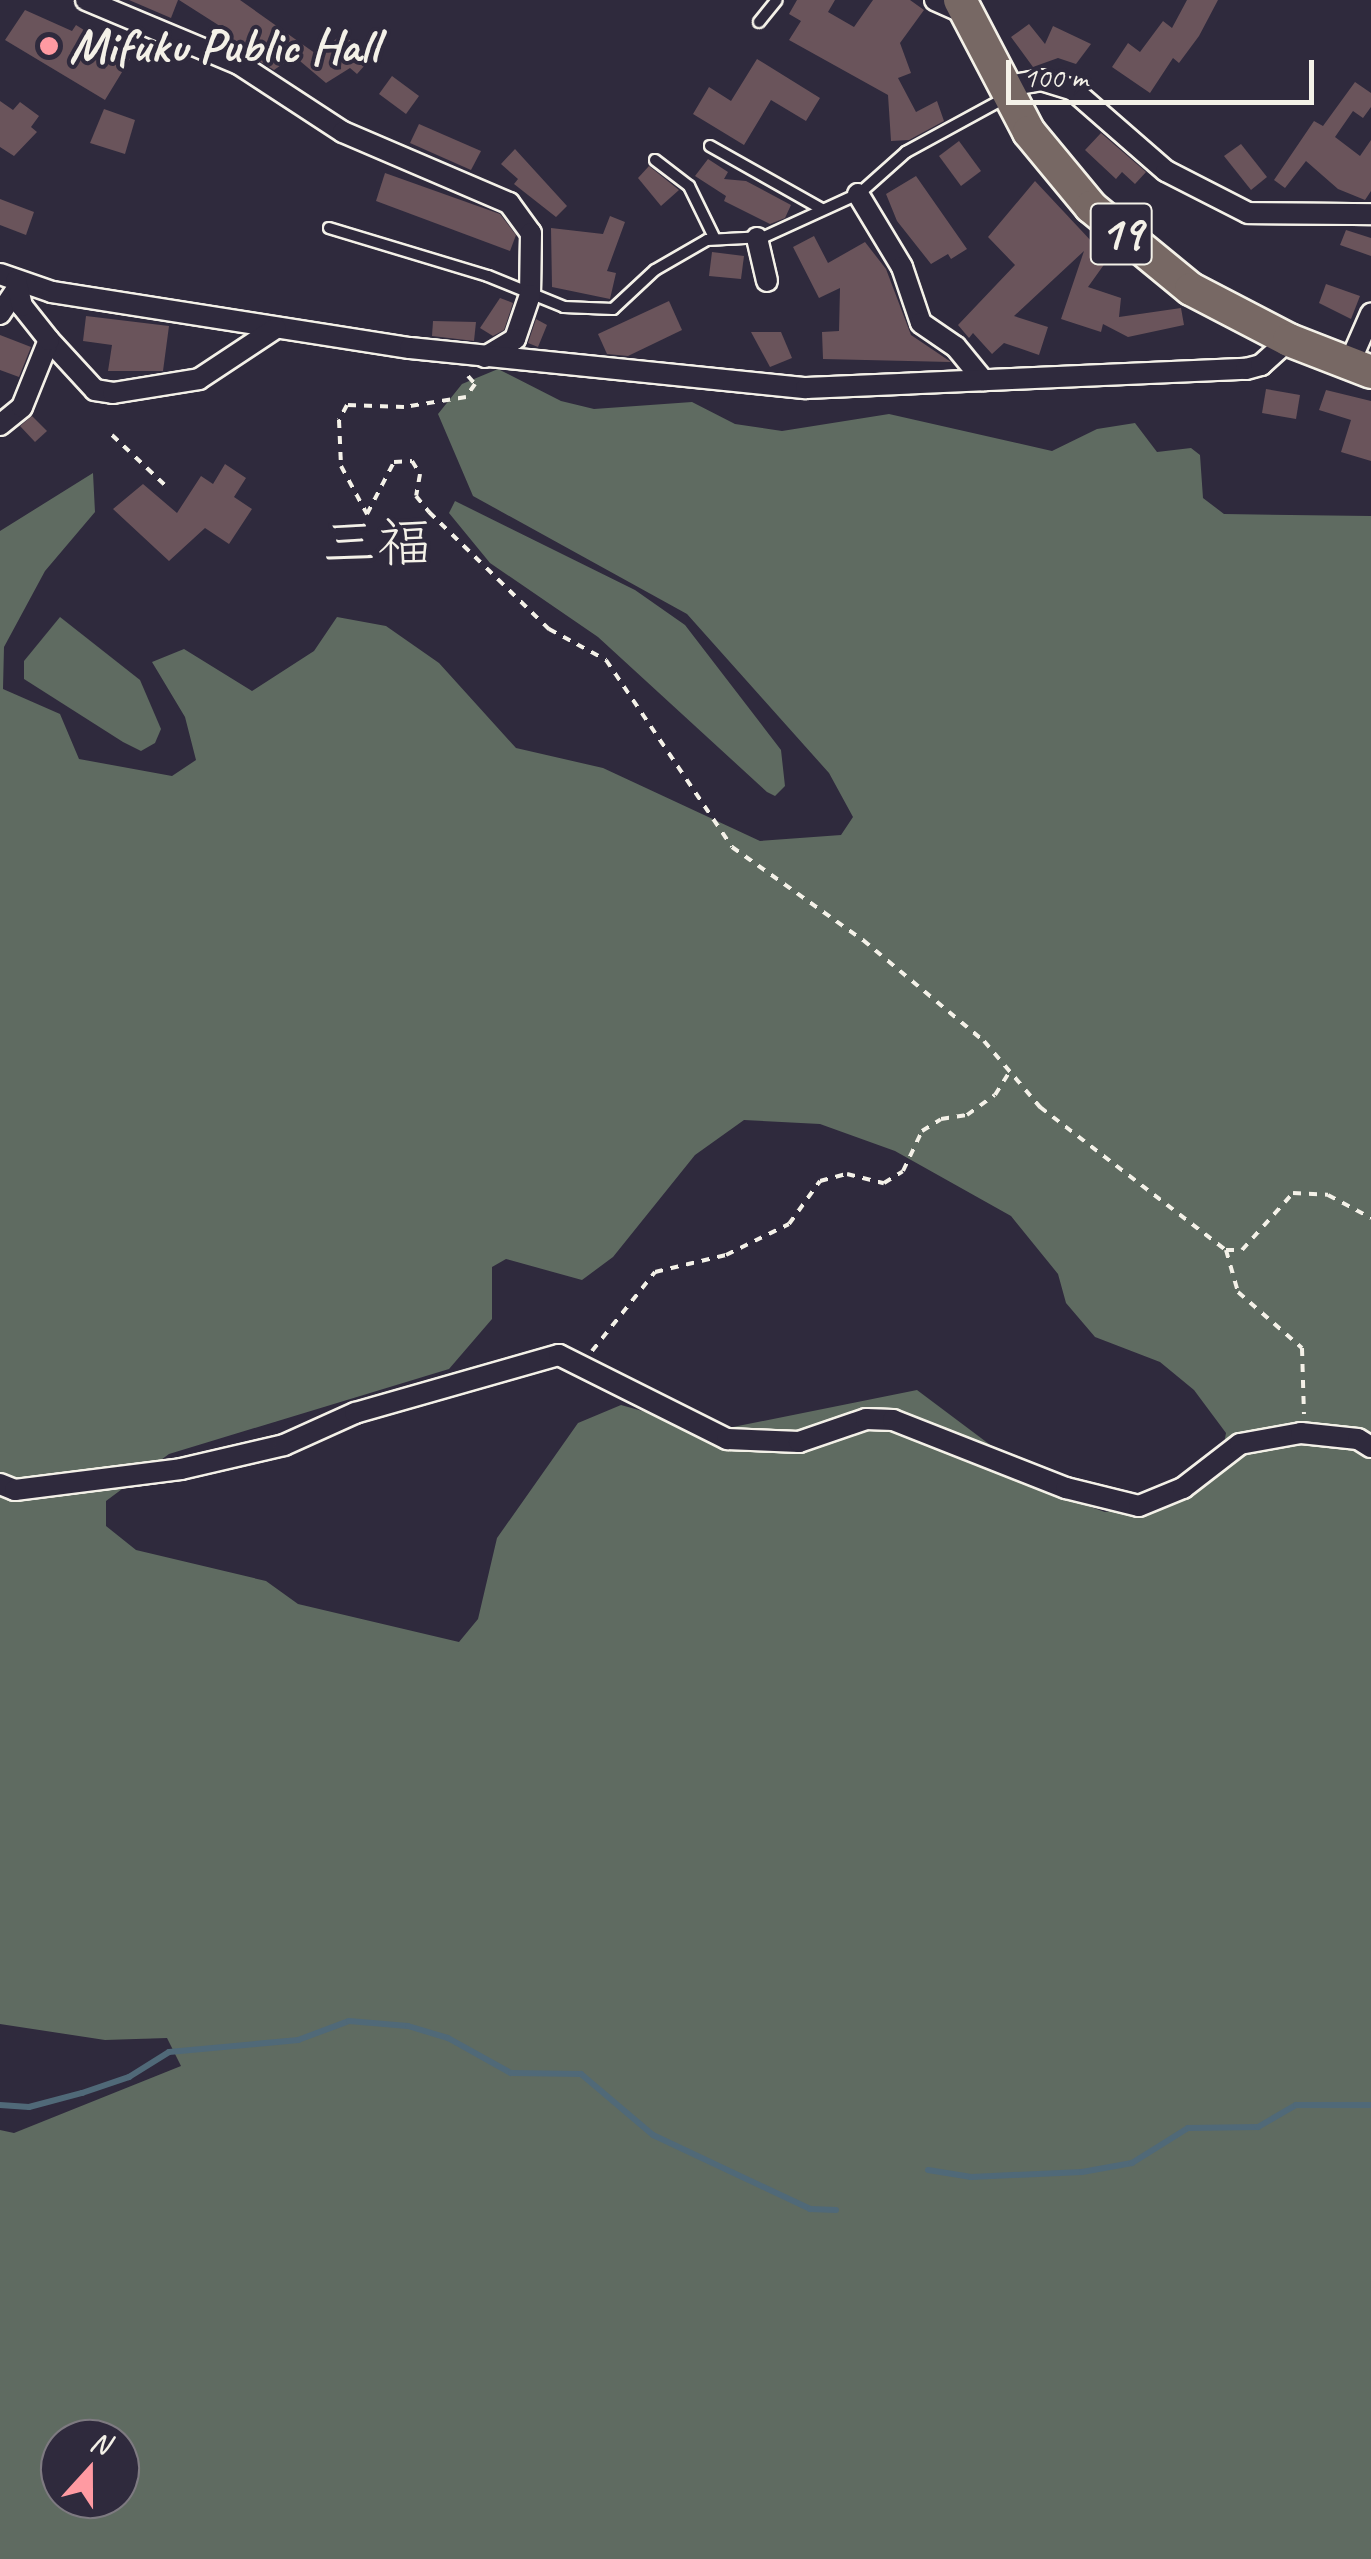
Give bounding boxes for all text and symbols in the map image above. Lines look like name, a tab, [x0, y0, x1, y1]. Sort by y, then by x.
place label: Mifuku Public Hall	[69, 16, 380, 76]
marker: Mifuku Public Hall	[38, 35, 60, 57]
scale bar	[1011, 40, 1318, 102]
text: 100 m	[1023, 58, 1088, 96]
road number: 19	[1088, 191, 1154, 277]
district label: 三福	[322, 511, 432, 577]
north arrow	[40, 2419, 140, 2519]
text: N	[86, 2423, 115, 2462]

